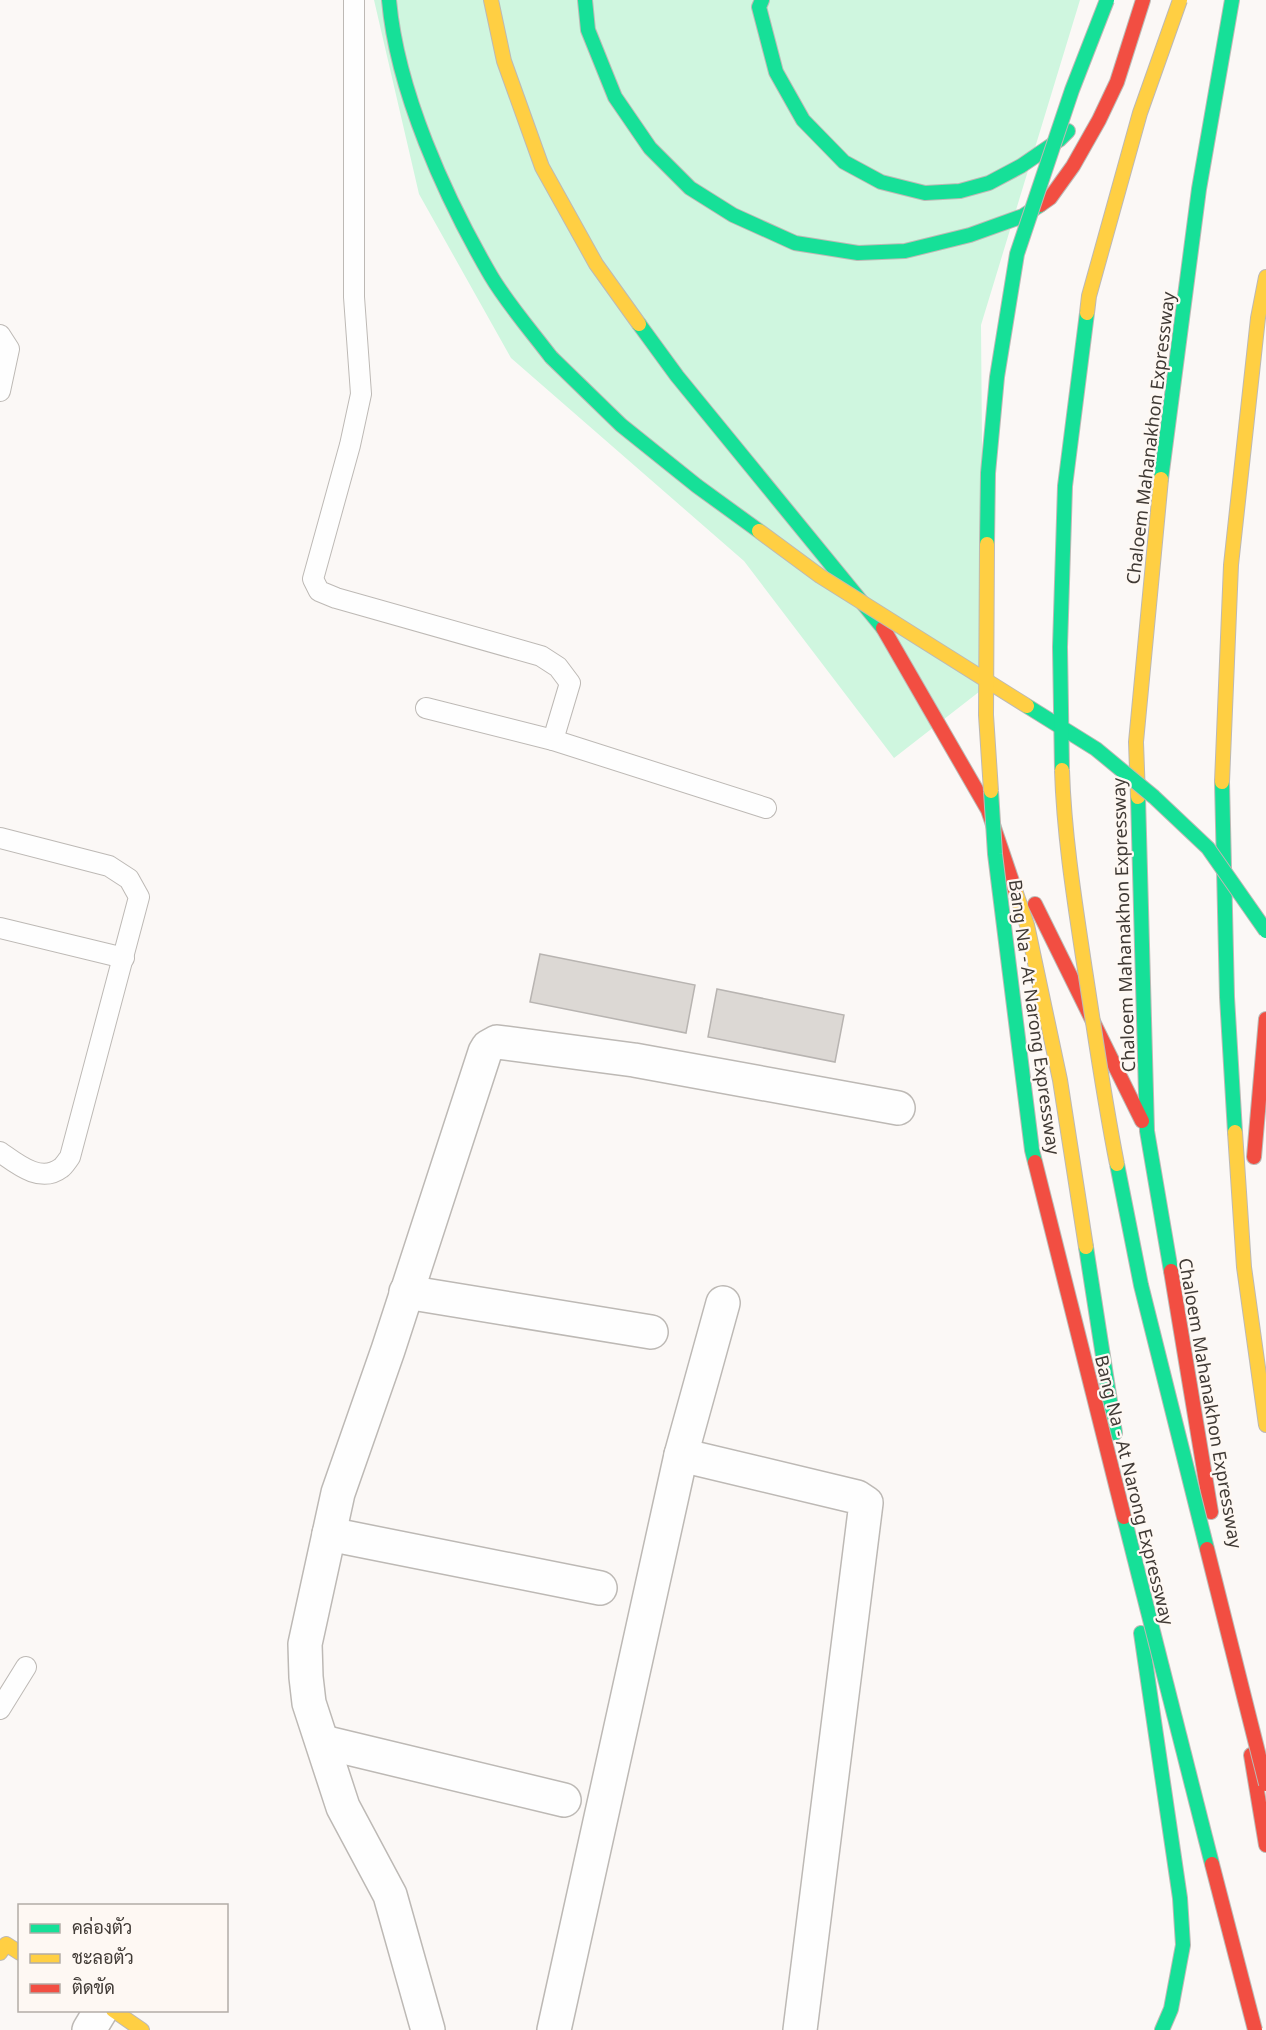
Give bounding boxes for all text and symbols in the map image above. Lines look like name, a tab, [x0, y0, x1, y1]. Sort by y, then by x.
street label: Chaloem Mahanakhon Expressway	[1120, 290, 1180, 586]
street label: Chaloem Mahanakhon Expressway	[1106, 777, 1140, 1073]
street label: Bang Na - At Narong Expressway	[1004, 878, 1066, 1157]
street label: Chaloem Mahanakhon Expressway	[1174, 1256, 1249, 1551]
street label: Bang Na - At Narong Expressway	[1090, 1353, 1180, 1628]
legend	[18, 1904, 228, 2012]
text: คล่องตัว	[72, 1915, 132, 1939]
text: ชะลอตัว	[72, 1945, 134, 1969]
text: ติดขัด	[72, 1975, 115, 1999]

